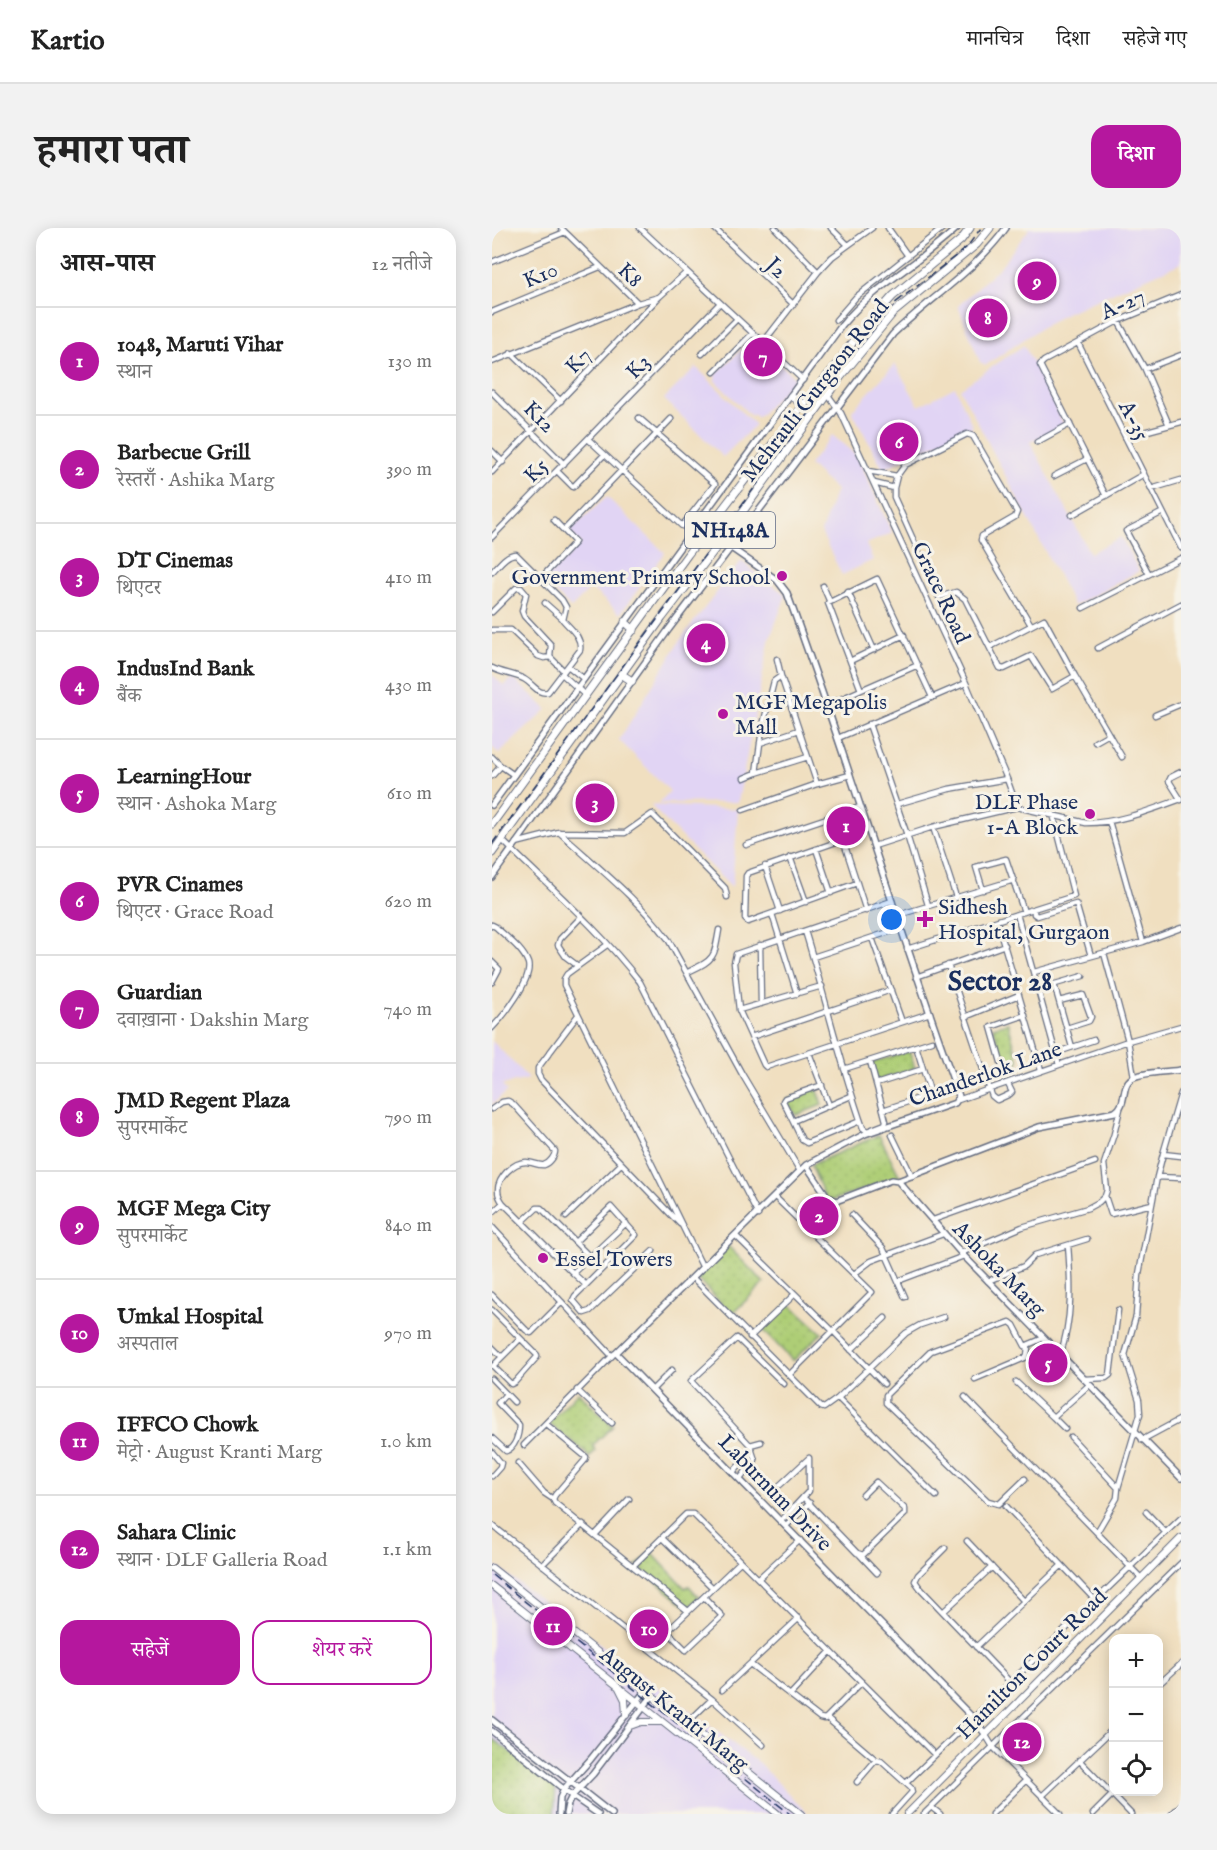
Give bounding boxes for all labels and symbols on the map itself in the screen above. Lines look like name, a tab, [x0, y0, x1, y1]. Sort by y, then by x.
street label: J2	[757, 250, 792, 285]
street label: K10	[519, 256, 562, 296]
street label: K8	[611, 257, 648, 294]
pin: 9	[1018, 259, 1056, 304]
street label: A-27	[1095, 283, 1149, 328]
street label: Mehrauli Gurgaon Road	[735, 294, 896, 488]
pin: 8	[968, 296, 1008, 340]
pin: 7	[744, 334, 782, 380]
street label: K7	[559, 342, 598, 380]
street label: K3	[620, 349, 657, 386]
street label: K12	[517, 395, 561, 439]
street label: A-35	[1111, 395, 1155, 446]
pin: 6	[880, 420, 918, 464]
street label: K5	[518, 453, 555, 490]
road number: NH148A	[685, 512, 775, 548]
street label: Grace Road	[904, 537, 976, 648]
place label: Government Primary School	[511, 564, 770, 592]
marker: Government Primary School	[775, 569, 789, 583]
pin: 4	[686, 620, 726, 666]
place label: MGF Megapolis Mall	[735, 689, 887, 742]
marker: MGF Megapolis Mall	[716, 707, 730, 721]
pin: 3	[576, 780, 614, 826]
place label: DLF Phase 1-A Block	[975, 789, 1078, 842]
pin: 1	[826, 804, 866, 848]
marker: DLF Phase 1-A Block	[1083, 807, 1097, 821]
place label: Sidhesh Hospital, Gurgaon	[938, 894, 1110, 947]
your location	[877, 905, 906, 934]
marker: Sidhesh Hospital, Gurgaon	[916, 910, 934, 928]
district label: Sector 28	[948, 965, 1052, 1000]
street label: Chanderlok Lane	[906, 1036, 1066, 1114]
pin: 2	[800, 1194, 838, 1238]
street label: Ashoka Marg	[945, 1215, 1052, 1324]
place label: Essel Towers	[555, 1246, 673, 1274]
marker: Essel Towers	[536, 1251, 550, 1265]
pin: 5	[1028, 1340, 1068, 1386]
street label: Laburnum Drive	[712, 1429, 838, 1558]
street label: Hamilton Court Road	[951, 1583, 1114, 1746]
pin: 11	[534, 1604, 572, 1648]
pin: 10	[630, 1606, 668, 1652]
street label: August Kranti Marg	[593, 1640, 755, 1779]
pin: 12	[1002, 1720, 1042, 1765]

